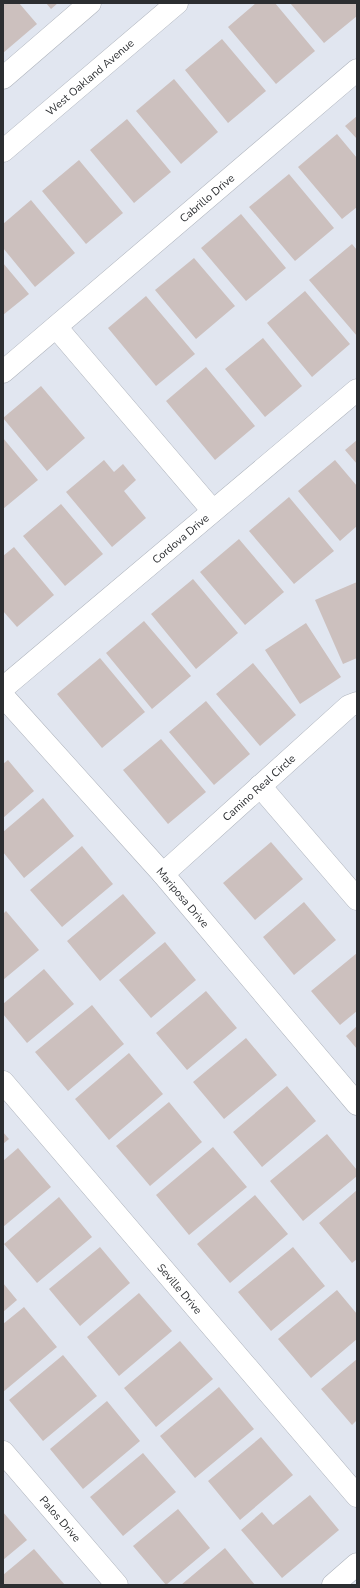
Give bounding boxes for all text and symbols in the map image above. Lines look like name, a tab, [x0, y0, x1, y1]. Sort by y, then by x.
street label: West Oakland Avenue	[43, 35, 137, 119]
street label: Cabrillo Drive	[176, 170, 238, 226]
street label: Cordova Drive	[149, 510, 212, 567]
street label: Camino Real Circle	[219, 751, 298, 824]
street label: Mariposa Drive	[153, 864, 213, 931]
street label: Seville Drive	[154, 1260, 206, 1317]
street label: Palos Drive	[36, 1493, 84, 1545]

